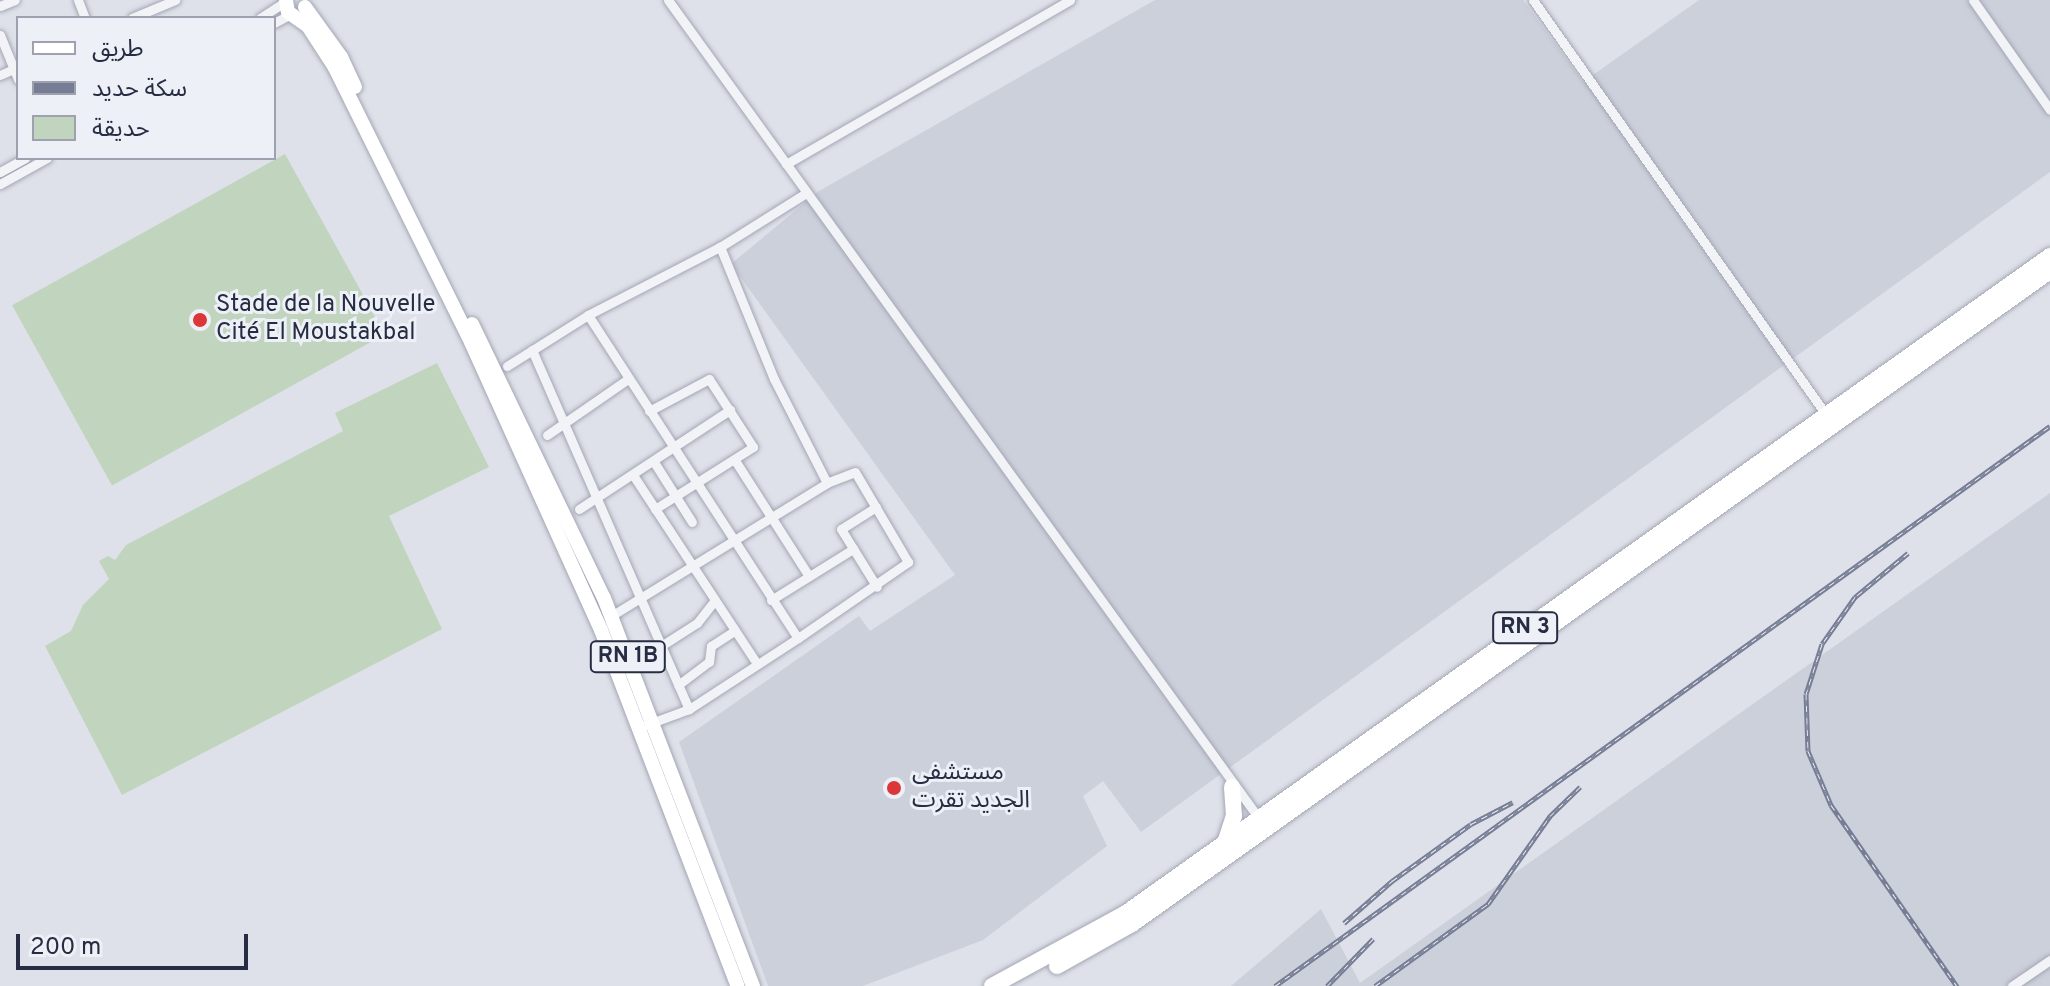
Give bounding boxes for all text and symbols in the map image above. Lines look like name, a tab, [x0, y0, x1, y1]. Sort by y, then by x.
legend	[16, 16, 276, 160]
text: طريق	[92, 35, 144, 65]
text: سكة حديد	[92, 75, 187, 105]
text: حديقة	[92, 115, 150, 145]
place label: Stade de la Nouvelle Cité El Moustakbal	[216, 292, 435, 348]
marker: Stade de la Nouvelle Cité El Moustakbal	[191, 311, 209, 329]
road number: RN 3	[1491, 610, 1559, 646]
road number: RN 1B	[588, 639, 668, 675]
place label: مستشفى الجديد تقرت	[912, 760, 1030, 816]
marker: مستشفى الجديد تقرت	[883, 777, 905, 799]
scale bar	[20, 918, 252, 968]
text: 200 m	[30, 933, 101, 963]

